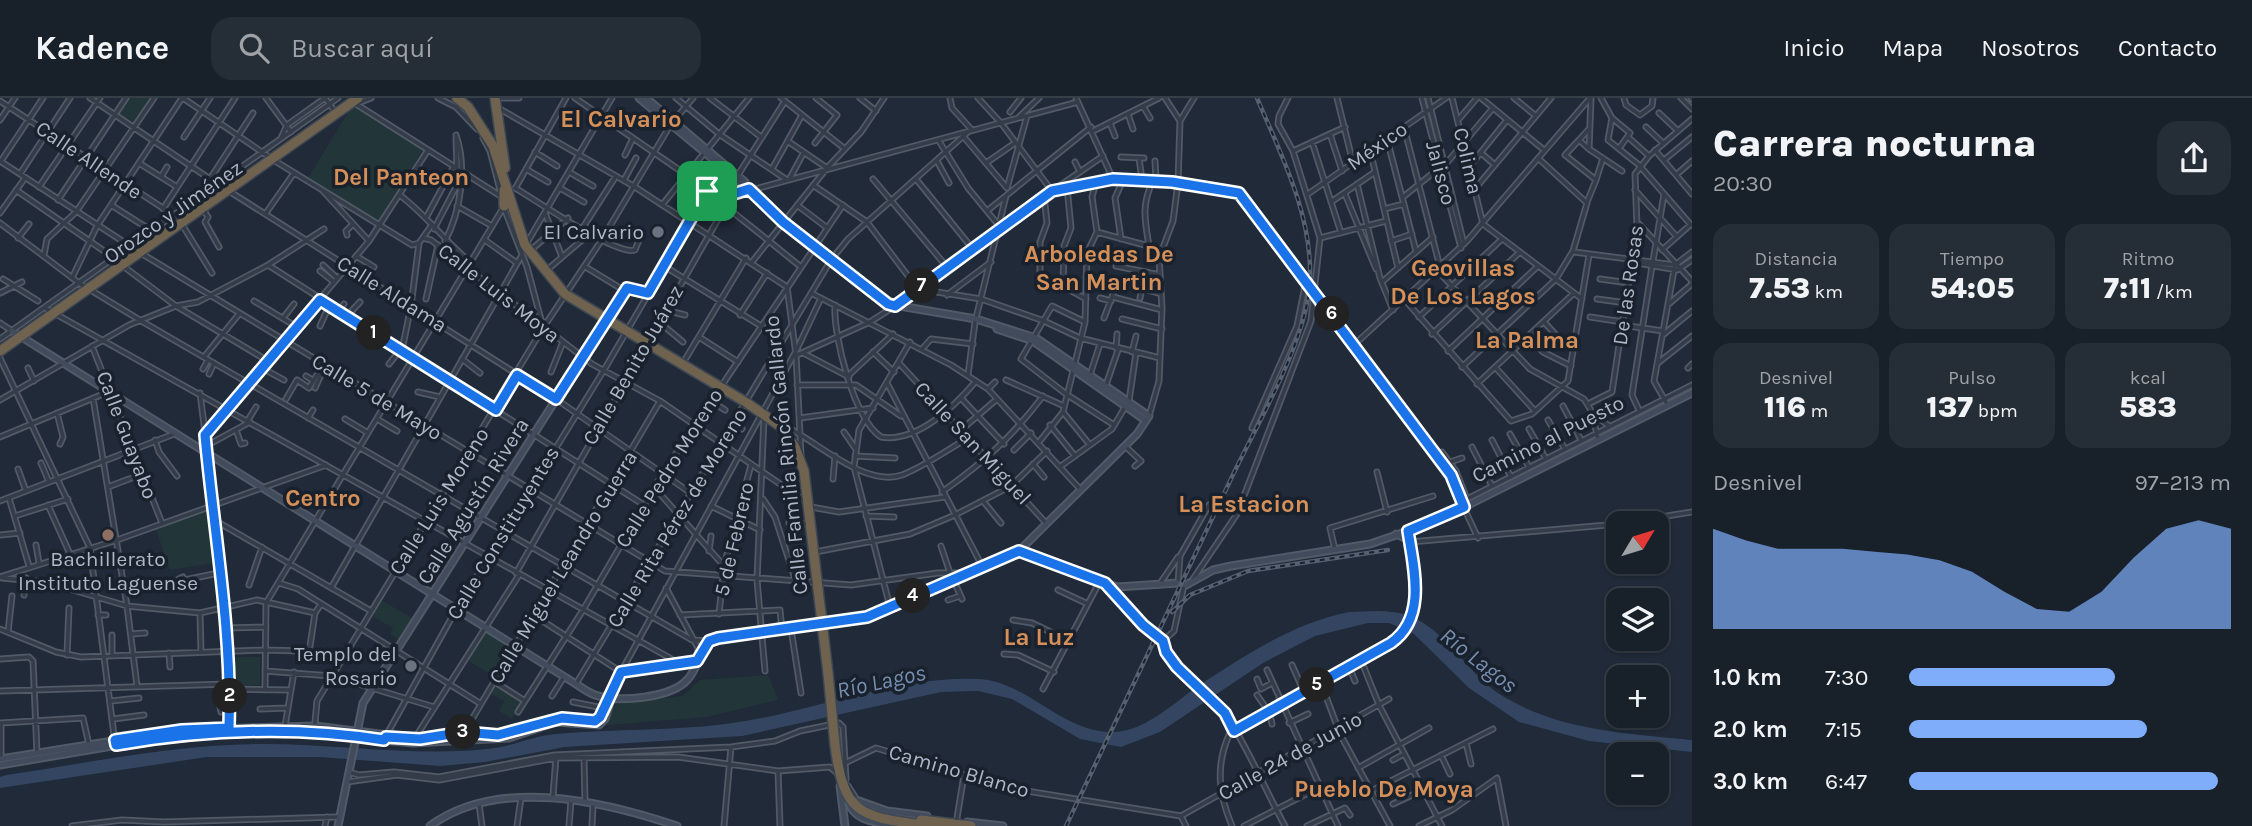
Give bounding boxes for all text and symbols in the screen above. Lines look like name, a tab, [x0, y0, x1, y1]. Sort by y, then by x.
search box	[211, 17, 701, 80]
text: Kadence	[35, 29, 169, 67]
icon: search	[235, 29, 273, 67]
text: Buscar aquí	[291, 33, 433, 64]
text: Inicio	[1783, 34, 1844, 62]
text: Mapa	[1882, 34, 1943, 62]
text: Nosotros	[1981, 34, 2080, 62]
text: Contacto	[2118, 34, 2217, 62]
district label: El Calvario	[560, 105, 682, 133]
street label: Calle Allende	[32, 116, 146, 204]
street label: México	[1342, 117, 1412, 175]
text: Carrera nocturna	[1713, 121, 2037, 166]
button: share	[2157, 121, 2231, 195]
street label: Colima	[1449, 125, 1487, 197]
street label: Jalisco	[1421, 138, 1461, 208]
street label: Orozco y Jiménez	[99, 155, 247, 269]
pin	[677, 161, 737, 221]
district label: Del Panteon	[333, 163, 469, 191]
text: 20:30	[1713, 170, 1773, 197]
icon: arrive	[688, 172, 726, 210]
place label: El Calvario	[544, 220, 644, 244]
street label: De las Rosas	[1608, 223, 1648, 347]
marker: El Calvario	[650, 224, 666, 240]
street label: Calle Luis Moya	[434, 238, 564, 348]
district label: Arboledas De San Martin	[1024, 240, 1174, 296]
text: Distancia	[1754, 248, 1838, 270]
text: Tiempo	[1940, 248, 2004, 270]
text: Ritmo	[2122, 248, 2174, 270]
street label: Calle Aldama	[333, 251, 451, 337]
district label: Geovillas De Los Lagos	[1390, 254, 1536, 310]
pin: 7	[904, 268, 940, 304]
text: 7.53	[1749, 270, 1810, 306]
text: 54:05	[1930, 270, 2014, 306]
text: 7:11	[2103, 270, 2151, 306]
text: 7	[917, 274, 926, 296]
street label: Calle Benito Juárez	[578, 281, 688, 449]
text: km	[1810, 281, 1843, 303]
text: /km	[2151, 281, 2193, 303]
pin: 6	[1314, 296, 1350, 332]
text: 6	[1326, 302, 1337, 324]
street label: Calle Familia Rincón Gallardo	[759, 314, 813, 596]
pin: 1	[356, 316, 392, 350]
text: 1	[370, 321, 377, 343]
district label: La Palma	[1475, 326, 1579, 354]
street label: Calle 5 de Mayo	[308, 349, 446, 445]
text: Desnivel	[1759, 367, 1833, 389]
text: Pulso	[1948, 367, 1996, 389]
text: kcal	[2130, 367, 2166, 389]
street label: Calle Guayabo	[92, 368, 162, 502]
street label: Calle San Miguel	[910, 377, 1036, 509]
street label: Calle Pedro Moreno	[610, 384, 728, 552]
text: 116	[1764, 389, 1806, 425]
text: 137	[1926, 389, 1973, 425]
text: 583	[2119, 389, 2177, 425]
street label: Camino al Puesto	[1468, 390, 1628, 488]
text: m	[1806, 400, 1828, 422]
text: bpm	[1973, 400, 2018, 422]
street label: Calle Rita Pérez de Moreno	[602, 404, 752, 632]
street label: Calle Agustín Rivera	[412, 414, 534, 588]
street label: Calle Luis Moreno	[384, 423, 494, 579]
street label: Calle Constituyentes	[442, 442, 564, 624]
street label: Calle Miguel Leandro Guerra	[484, 446, 642, 688]
text: Desnivel	[1713, 469, 1803, 496]
text: 97–213 m	[2135, 469, 2231, 496]
street label: 5 de Febrero	[709, 480, 759, 598]
district label: Centro	[285, 484, 361, 512]
district label: La Estacion	[1178, 490, 1310, 518]
north arrow	[1606, 511, 1670, 574]
map controls	[1606, 511, 1669, 805]
marker: Bachillerato Instituto Laguense	[100, 527, 116, 543]
place label: Bachillerato Instituto Laguense	[18, 547, 198, 595]
pin: 4	[895, 578, 930, 614]
text: 4	[907, 584, 918, 606]
button: layers	[1606, 588, 1669, 651]
water label: Río Lagos	[1435, 622, 1523, 699]
district label: La Luz	[1004, 623, 1074, 651]
place label: Templo del Rosario	[294, 642, 397, 690]
marker: Templo del Rosario	[403, 658, 419, 674]
water label: Río Lagos	[834, 659, 928, 704]
text: 1.0 km	[1713, 664, 1782, 691]
text: 7:30	[1825, 664, 1868, 691]
button: +	[1606, 665, 1669, 728]
pin: 5	[1300, 668, 1334, 702]
text: 5	[1311, 673, 1322, 695]
pin: 2	[212, 678, 247, 714]
text: 2	[224, 684, 235, 706]
street label: Calle 24 de Junio	[1214, 707, 1366, 805]
pin: 3	[446, 714, 480, 750]
text: 2.0 km	[1713, 716, 1788, 743]
text: 7:15	[1825, 716, 1862, 743]
text: 3	[457, 720, 468, 742]
street label: Camino Blanco	[886, 739, 1032, 803]
button: −	[1606, 742, 1669, 805]
text: 3.0 km	[1713, 768, 1788, 795]
text: 6:47	[1825, 768, 1867, 795]
district label: Pueblo De Moya	[1294, 775, 1474, 803]

